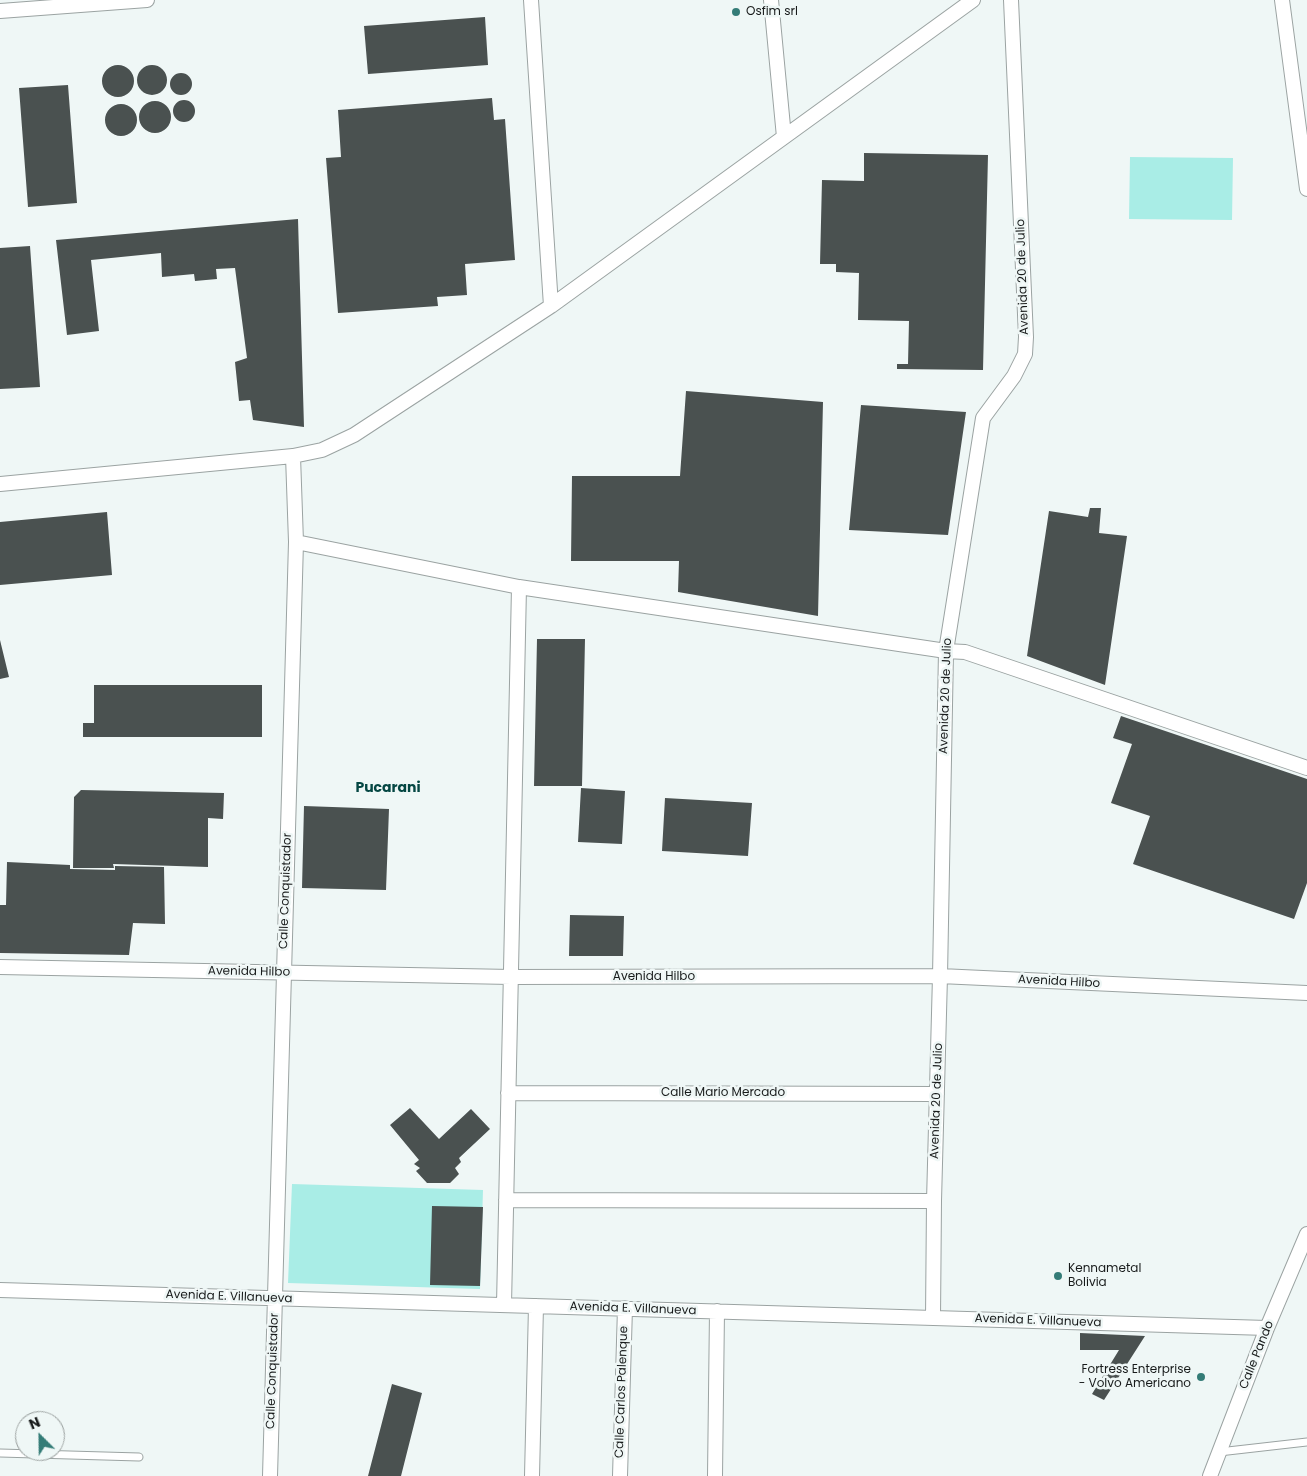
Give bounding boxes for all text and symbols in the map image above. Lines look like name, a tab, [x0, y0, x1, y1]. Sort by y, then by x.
place label: Osfim srl	[746, 5, 798, 19]
marker: Osfim srl	[730, 6, 742, 18]
street label: Avenida 20 de Julio	[1014, 219, 1032, 335]
street label: Avenida 20 de Julio	[937, 638, 955, 754]
district label: Pucarani	[355, 780, 421, 796]
street label: Calle Conquistador	[277, 833, 295, 949]
street label: Avenida Hilbo	[208, 964, 290, 980]
street label: Avenida Hilbo	[613, 970, 695, 984]
street label: Avenida Hilbo	[1018, 973, 1100, 991]
street label: Avenida 20 de Julio	[928, 1043, 946, 1159]
street label: Calle Mario Mercado	[661, 1086, 785, 1100]
place label: Kennametal Bolivia	[1068, 1262, 1141, 1290]
marker: Kennametal Bolivia	[1052, 1270, 1064, 1282]
street label: Avenida E. Villanueva	[165, 1288, 293, 1306]
street label: Avenida E. Villanueva	[569, 1300, 697, 1318]
street label: Avenida E. Villanueva	[974, 1312, 1102, 1330]
street label: Calle Conquistador	[264, 1313, 282, 1429]
street label: Calle Pando	[1237, 1319, 1277, 1391]
street label: Calle Carlos Palenque	[612, 1326, 632, 1458]
place label: Fortress Enterprise - Volvo Americano	[1079, 1363, 1191, 1391]
marker: Fortress Enterprise - Volvo Americano	[1195, 1371, 1207, 1383]
north arrow	[15, 1411, 65, 1461]
text: N	[26, 1412, 43, 1434]

